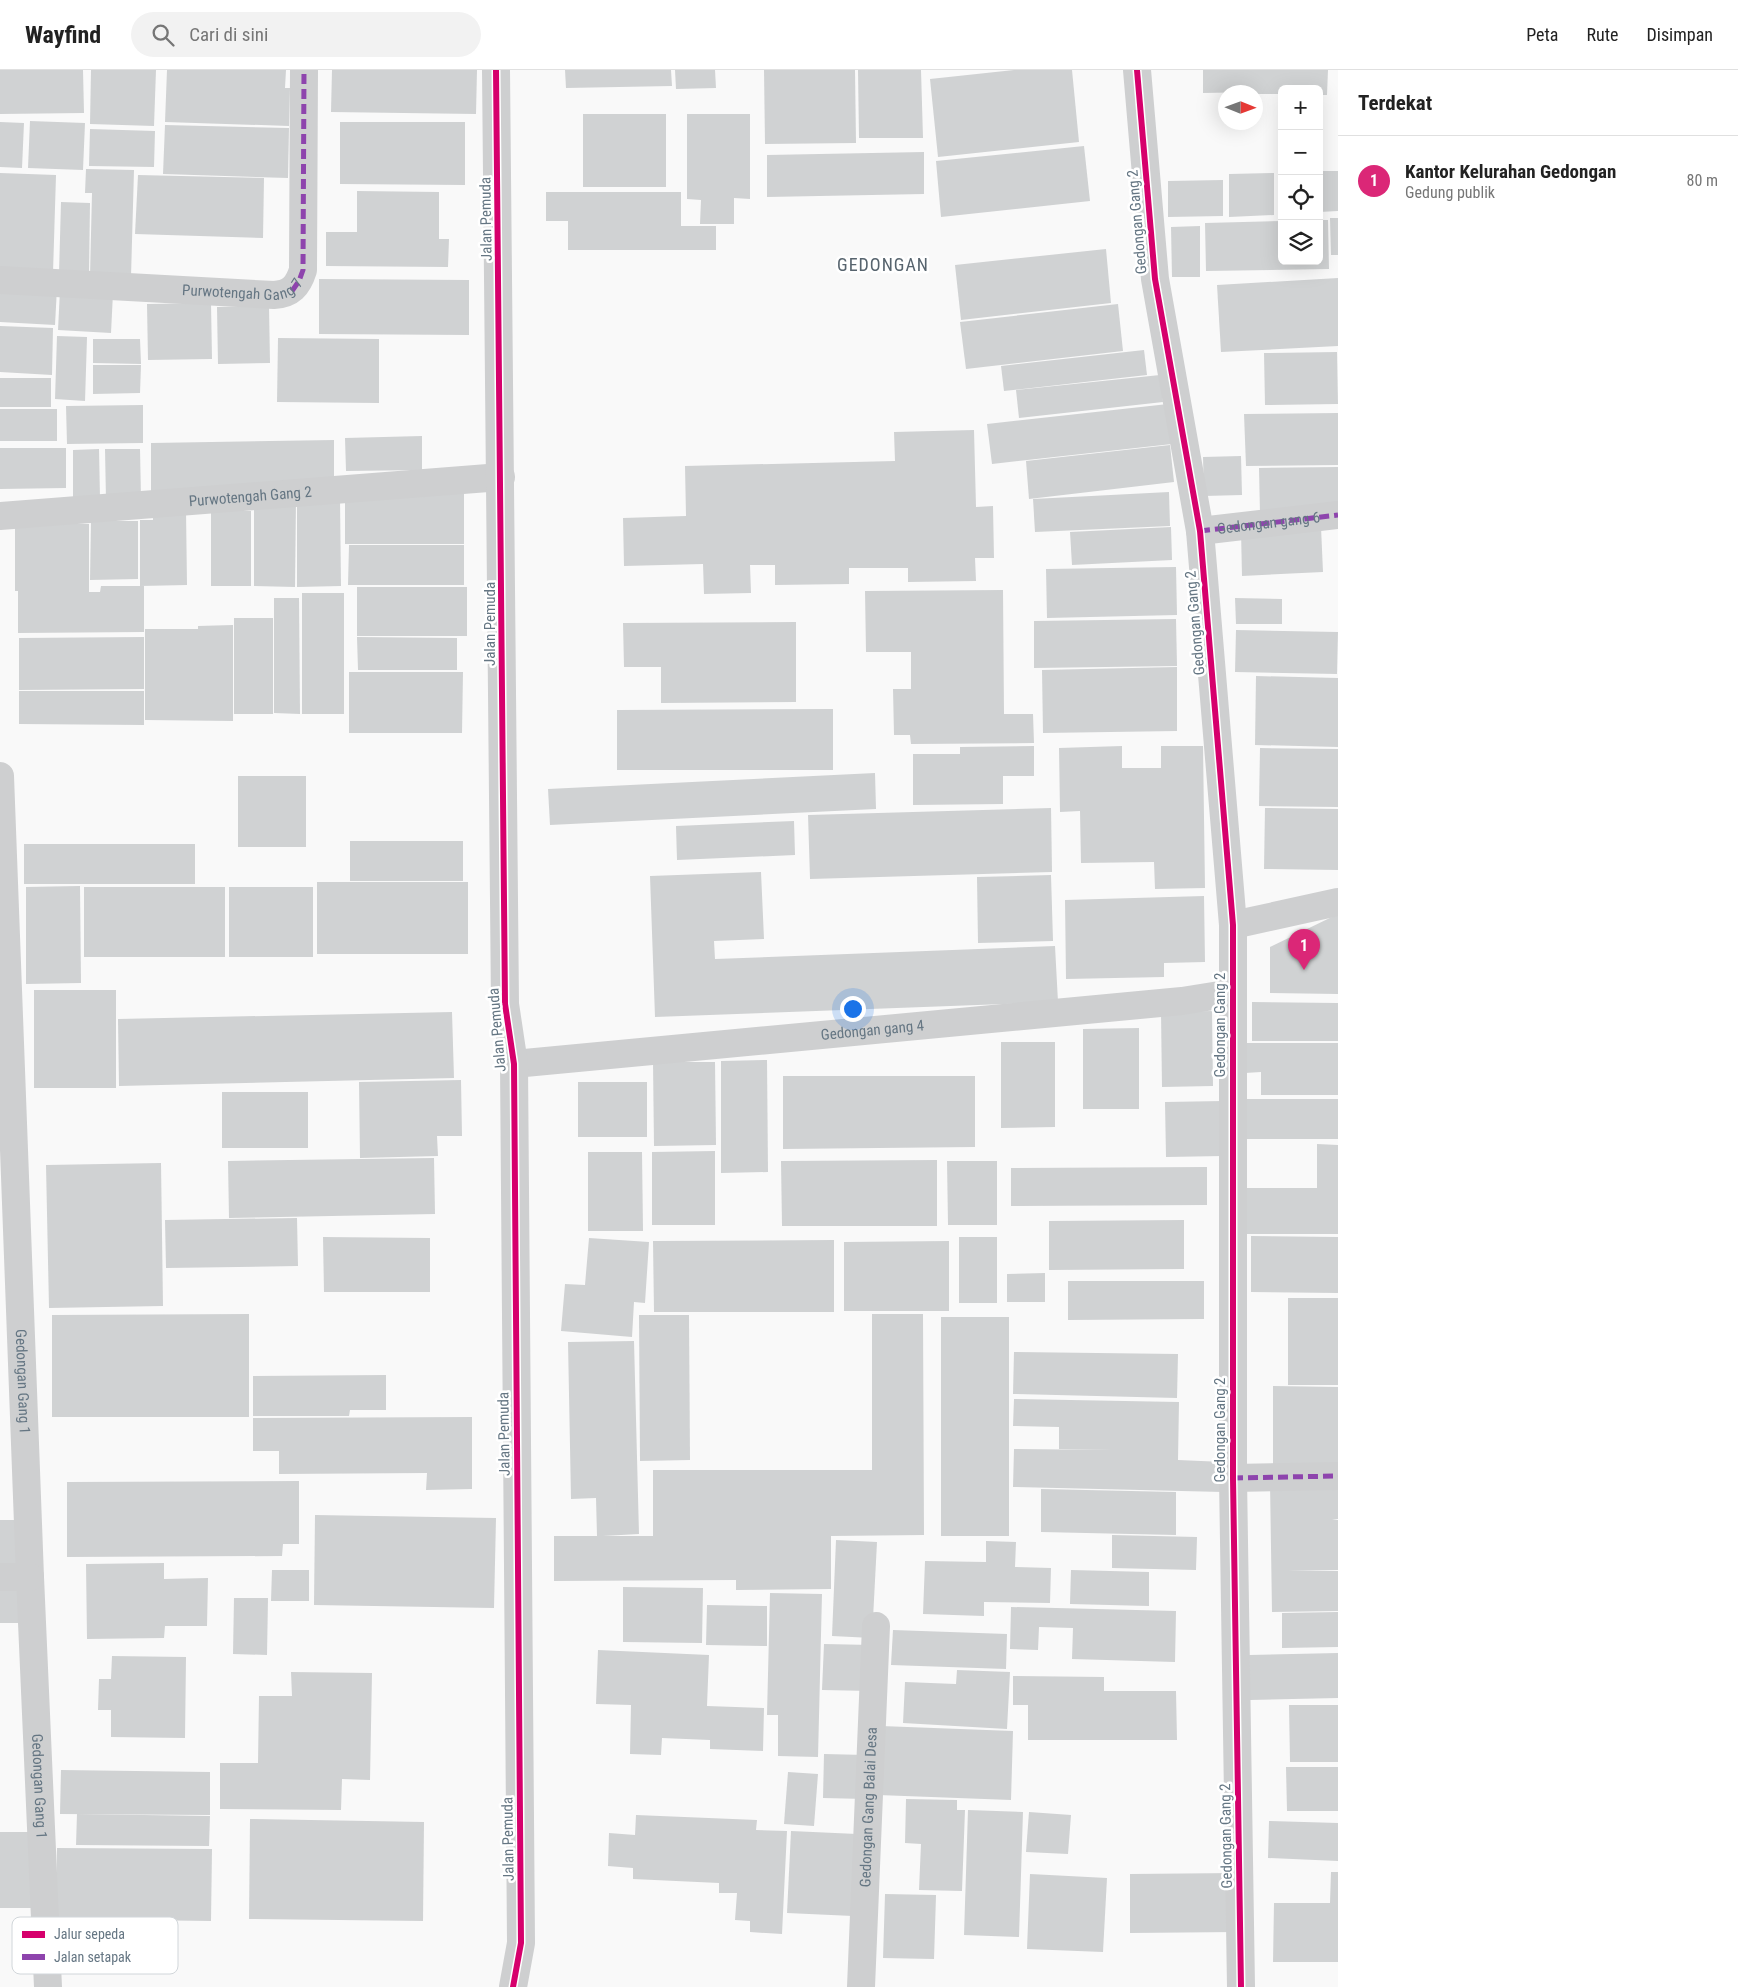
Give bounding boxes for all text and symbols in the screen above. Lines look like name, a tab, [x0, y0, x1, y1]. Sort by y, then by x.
search box	[131, 12, 481, 57]
text: Wayfind	[25, 21, 101, 49]
icon: search	[149, 21, 177, 49]
text: Cari di sini	[189, 23, 268, 46]
text: Peta	[1526, 24, 1558, 45]
text: Rute	[1586, 24, 1618, 45]
text: Disimpan	[1646, 24, 1713, 45]
north arrow	[1218, 85, 1263, 130]
map controls	[1278, 85, 1323, 265]
button: +	[1278, 85, 1323, 130]
text: Terdekat	[1358, 91, 1432, 115]
button: −	[1278, 130, 1323, 175]
text: Kantor Kelurahan Gedongan	[1405, 160, 1616, 183]
street label: Gedongan Gang 2	[1123, 169, 1151, 275]
text: 1	[1370, 171, 1378, 190]
text: 80 m	[1686, 171, 1718, 190]
button: locate	[1278, 175, 1323, 220]
street label: Jalan Pemuda	[476, 177, 496, 261]
text: Gedung publik	[1405, 183, 1495, 202]
button: layers	[1278, 220, 1323, 265]
district label: GEDONGAN	[837, 254, 929, 275]
street label: Purwotengah Gang 7	[182, 275, 307, 304]
street label: Purwotengah Gang 2	[188, 483, 312, 510]
street label: Gedongan gang 6	[1216, 508, 1321, 538]
street label: Gedongan Gang 2	[1181, 570, 1209, 676]
street label: Jalan Pemuda	[481, 582, 499, 666]
pin: 1	[1288, 929, 1320, 970]
street label: Gedongan Gang 2	[1211, 973, 1229, 1077]
street label: Jalan Pemuda	[484, 987, 510, 1073]
your location	[840, 996, 866, 1022]
street label: Gedongan gang 4	[820, 1016, 925, 1044]
street label: Gedongan Gang 1	[12, 1329, 34, 1434]
street label: Gedongan Gang 2	[1211, 1378, 1229, 1482]
street label: Jalan Pemuda	[494, 1392, 514, 1476]
street label: Gedongan Gang Balai Desa	[856, 1727, 881, 1888]
street label: Gedongan Gang 1	[28, 1733, 50, 1839]
street label: Gedongan Gang 2	[1216, 1783, 1236, 1889]
street label: Jalan Pemuda	[498, 1797, 518, 1881]
legend	[12, 1917, 178, 1974]
text: Jalur sepeda	[54, 1926, 125, 1942]
text: Jalan setapak	[54, 1949, 132, 1965]

